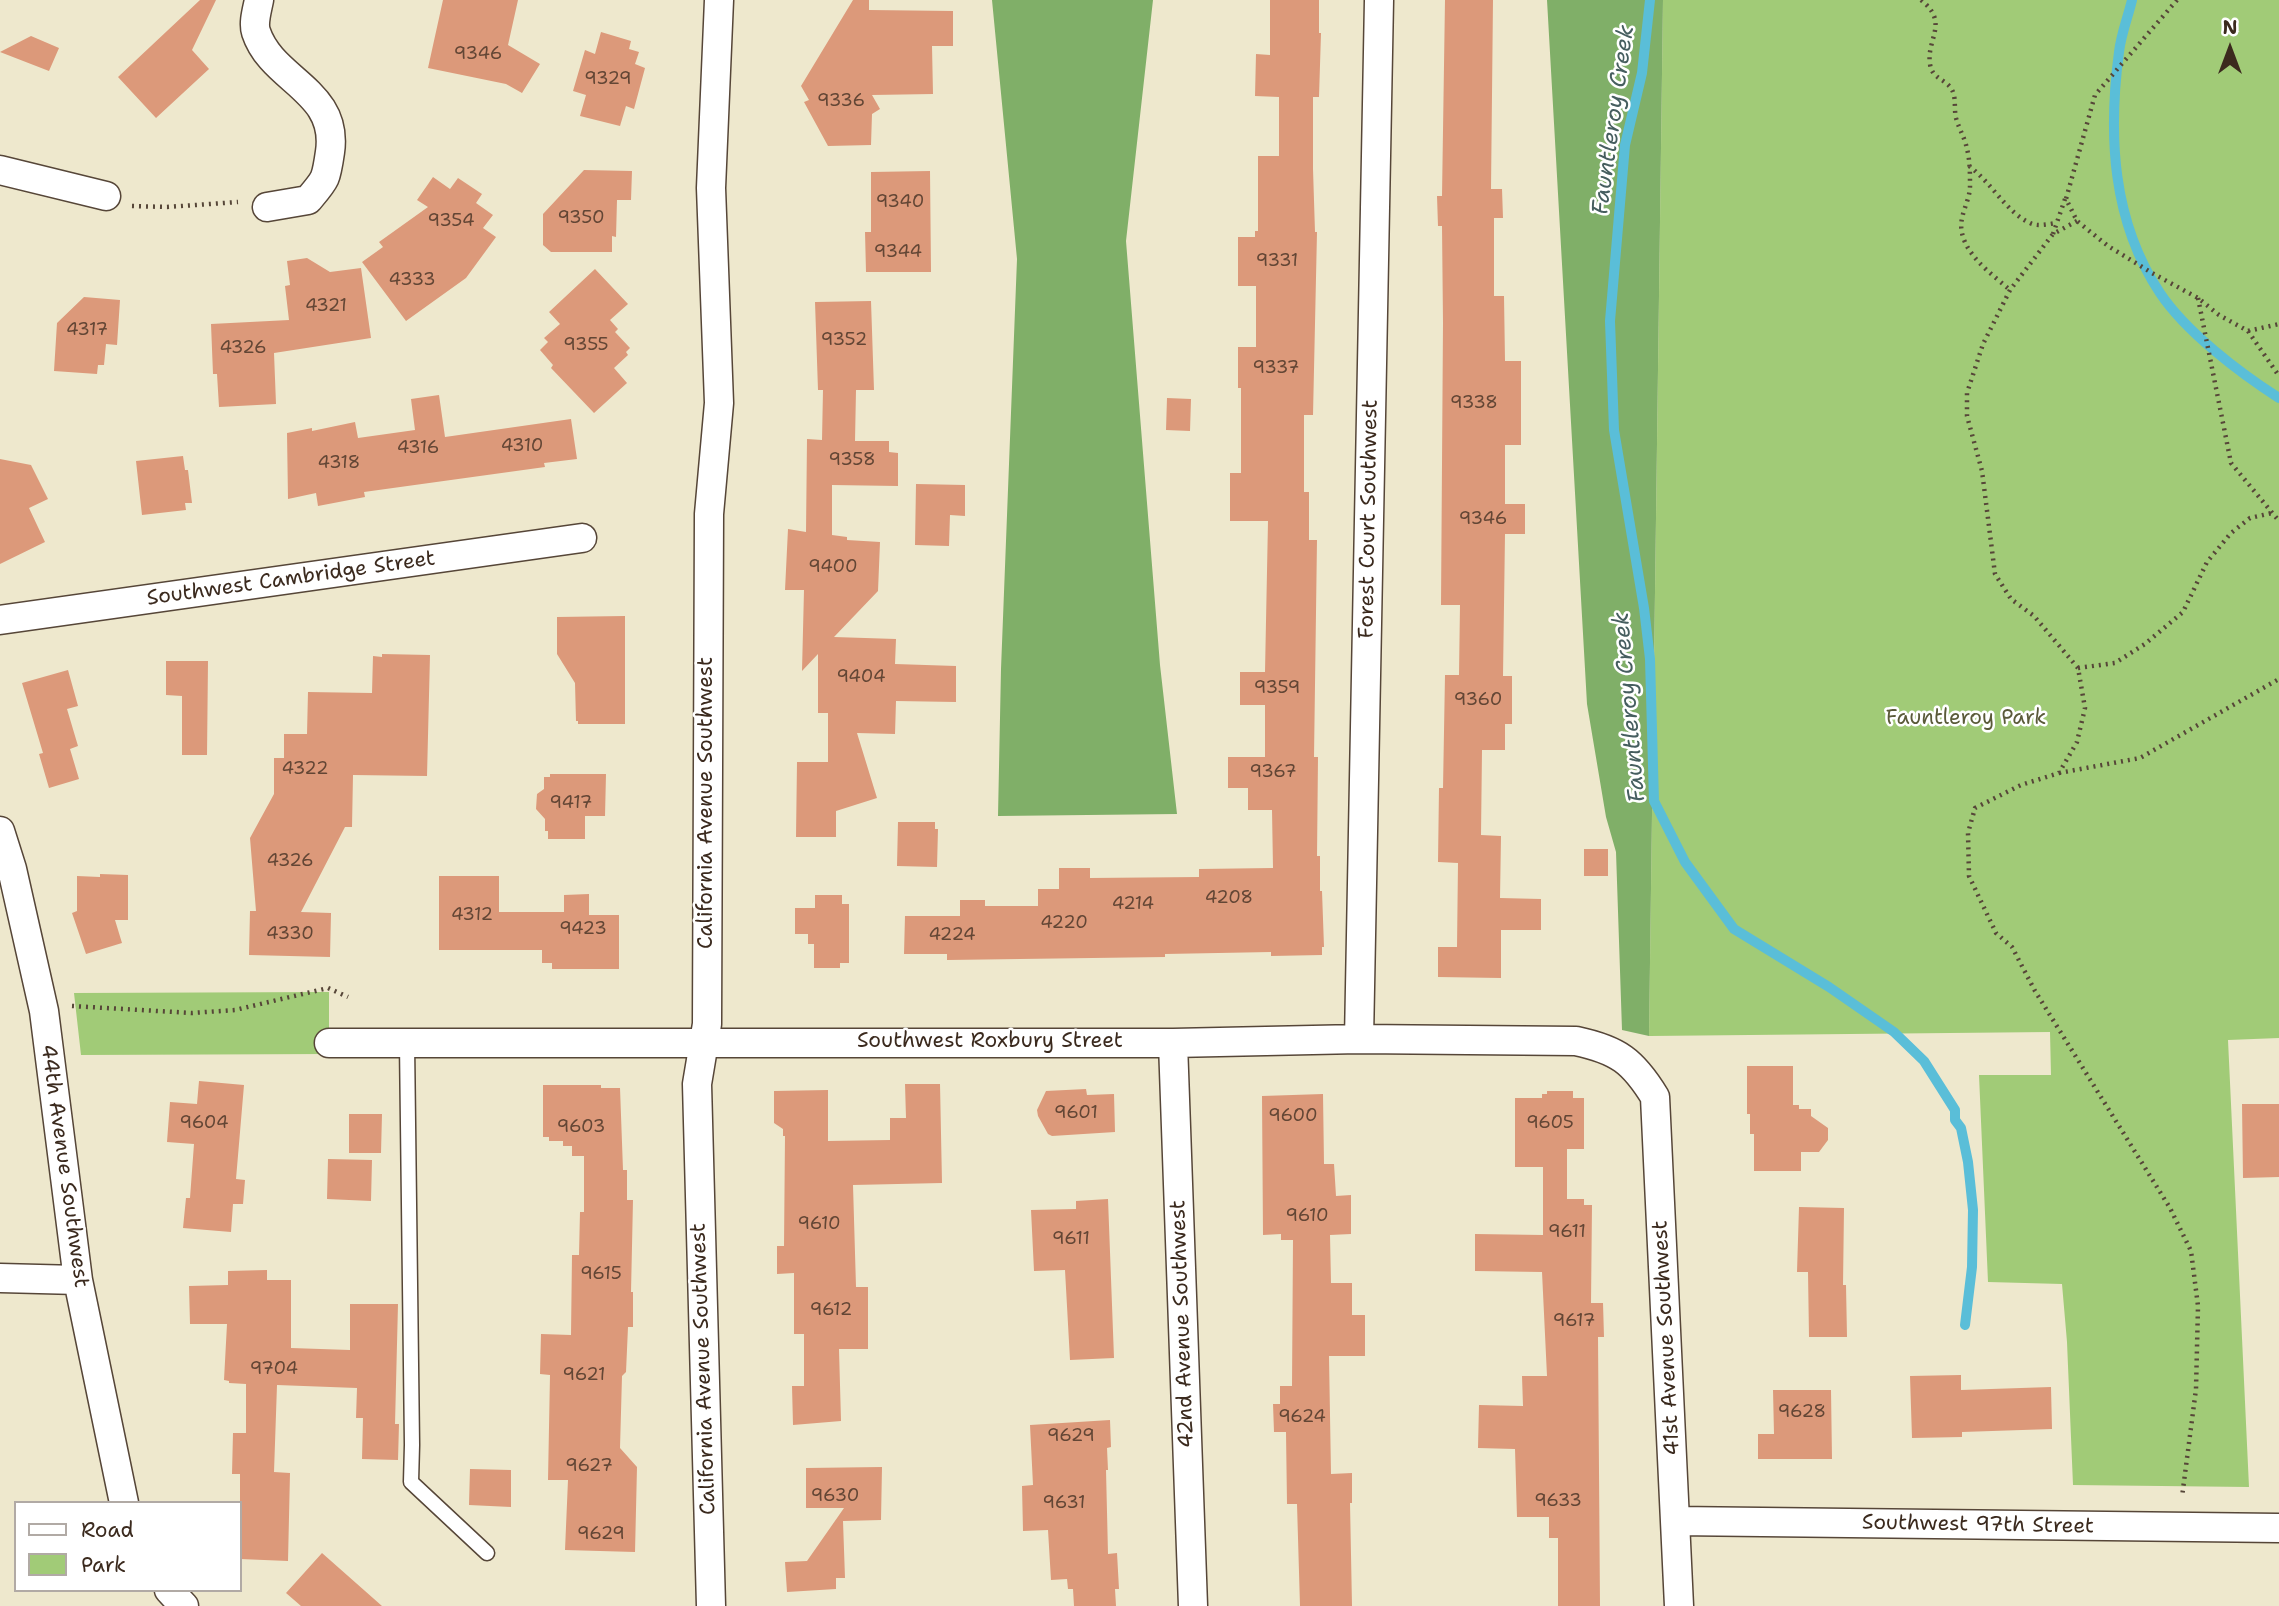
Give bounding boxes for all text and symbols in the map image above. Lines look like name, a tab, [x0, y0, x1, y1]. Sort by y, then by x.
north arrow	[2195, 14, 2265, 84]
text: N	[2222, 15, 2238, 40]
water label: Fauntleroy Creek	[1587, 23, 1641, 217]
house number: 9346	[454, 43, 502, 65]
house number: 9329	[584, 68, 632, 90]
house number: 9336	[817, 90, 865, 112]
house number: 9340	[876, 191, 924, 213]
house number: 9350	[557, 207, 605, 229]
house number: 9354	[428, 210, 474, 232]
house number: 9344	[874, 241, 922, 263]
house number: 9331	[1256, 250, 1298, 272]
house number: 4333	[389, 269, 435, 291]
house number: 4321	[305, 295, 347, 317]
house number: 4317	[66, 319, 108, 341]
house number: 9352	[821, 329, 867, 351]
house number: 9355	[563, 334, 609, 356]
house number: 4326	[219, 337, 267, 359]
house number: 9337	[1253, 357, 1299, 379]
house number: 9338	[1450, 392, 1498, 414]
street label: Forest Court Southwest	[1354, 399, 1384, 639]
house number: 4310	[501, 435, 543, 457]
house number: 4316	[397, 437, 439, 459]
house number: 9358	[829, 449, 875, 471]
house number: 4318	[318, 452, 360, 474]
house number: 9346	[1459, 508, 1507, 530]
street label: Southwest Cambridge Street	[145, 546, 437, 612]
house number: 9400	[808, 556, 858, 578]
water label: Fauntleroy Creek	[1608, 611, 1652, 803]
street label: California Avenue Southwest	[694, 657, 720, 949]
house number: 9404	[837, 666, 885, 688]
house number: 9359	[1254, 677, 1300, 699]
house number: 9360	[1454, 689, 1502, 711]
park label: Fauntleroy Park	[1886, 706, 2046, 732]
house number: 4322	[281, 758, 329, 780]
house number: 9367	[1249, 761, 1297, 783]
house number: 9417	[550, 792, 592, 814]
house number: 4326	[266, 850, 314, 872]
house number: 4208	[1205, 887, 1253, 909]
house number: 4214	[1112, 893, 1154, 915]
house number: 4312	[451, 904, 493, 926]
house number: 4220	[1040, 912, 1088, 934]
house number: 9423	[559, 918, 607, 940]
house number: 4330	[266, 923, 314, 945]
house number: 4224	[928, 924, 976, 946]
street label: Southwest Roxbury Street	[857, 1029, 1123, 1055]
street label: 44th Avenue Southwest	[34, 1043, 94, 1289]
house number: 9601	[1054, 1102, 1098, 1124]
house number: 9600	[1268, 1105, 1318, 1127]
house number: 9604	[180, 1112, 228, 1134]
house number: 9605	[1526, 1112, 1574, 1134]
house number: 9603	[557, 1116, 605, 1138]
street label: 42nd Avenue Southwest	[1166, 1200, 1200, 1448]
house number: 9610	[1285, 1205, 1329, 1227]
house number: 9610	[797, 1213, 841, 1235]
street label: 41st Avenue Southwest	[1648, 1220, 1686, 1456]
house number: 9611	[1548, 1221, 1586, 1243]
street label: California Avenue Southwest	[686, 1223, 722, 1515]
house number: 9611	[1052, 1228, 1090, 1250]
house number: 9615	[580, 1263, 622, 1285]
house number: 9612	[810, 1299, 852, 1321]
house number: 9617	[1553, 1310, 1595, 1332]
house number: 9704	[250, 1358, 298, 1380]
house number: 9621	[563, 1364, 605, 1386]
house number: 9628	[1778, 1401, 1826, 1423]
house number: 9624	[1278, 1406, 1326, 1428]
house number: 9629	[1047, 1425, 1095, 1447]
house number: 9627	[565, 1455, 613, 1477]
house number: 9630	[811, 1485, 859, 1507]
house number: 9633	[1534, 1490, 1582, 1512]
house number: 9631	[1043, 1492, 1085, 1514]
legend	[14, 1501, 242, 1592]
street label: Southwest 97th Street	[1862, 1510, 2094, 1540]
text: Road	[81, 1516, 134, 1544]
house number: 9629	[577, 1523, 625, 1545]
text: Park	[81, 1551, 126, 1579]

